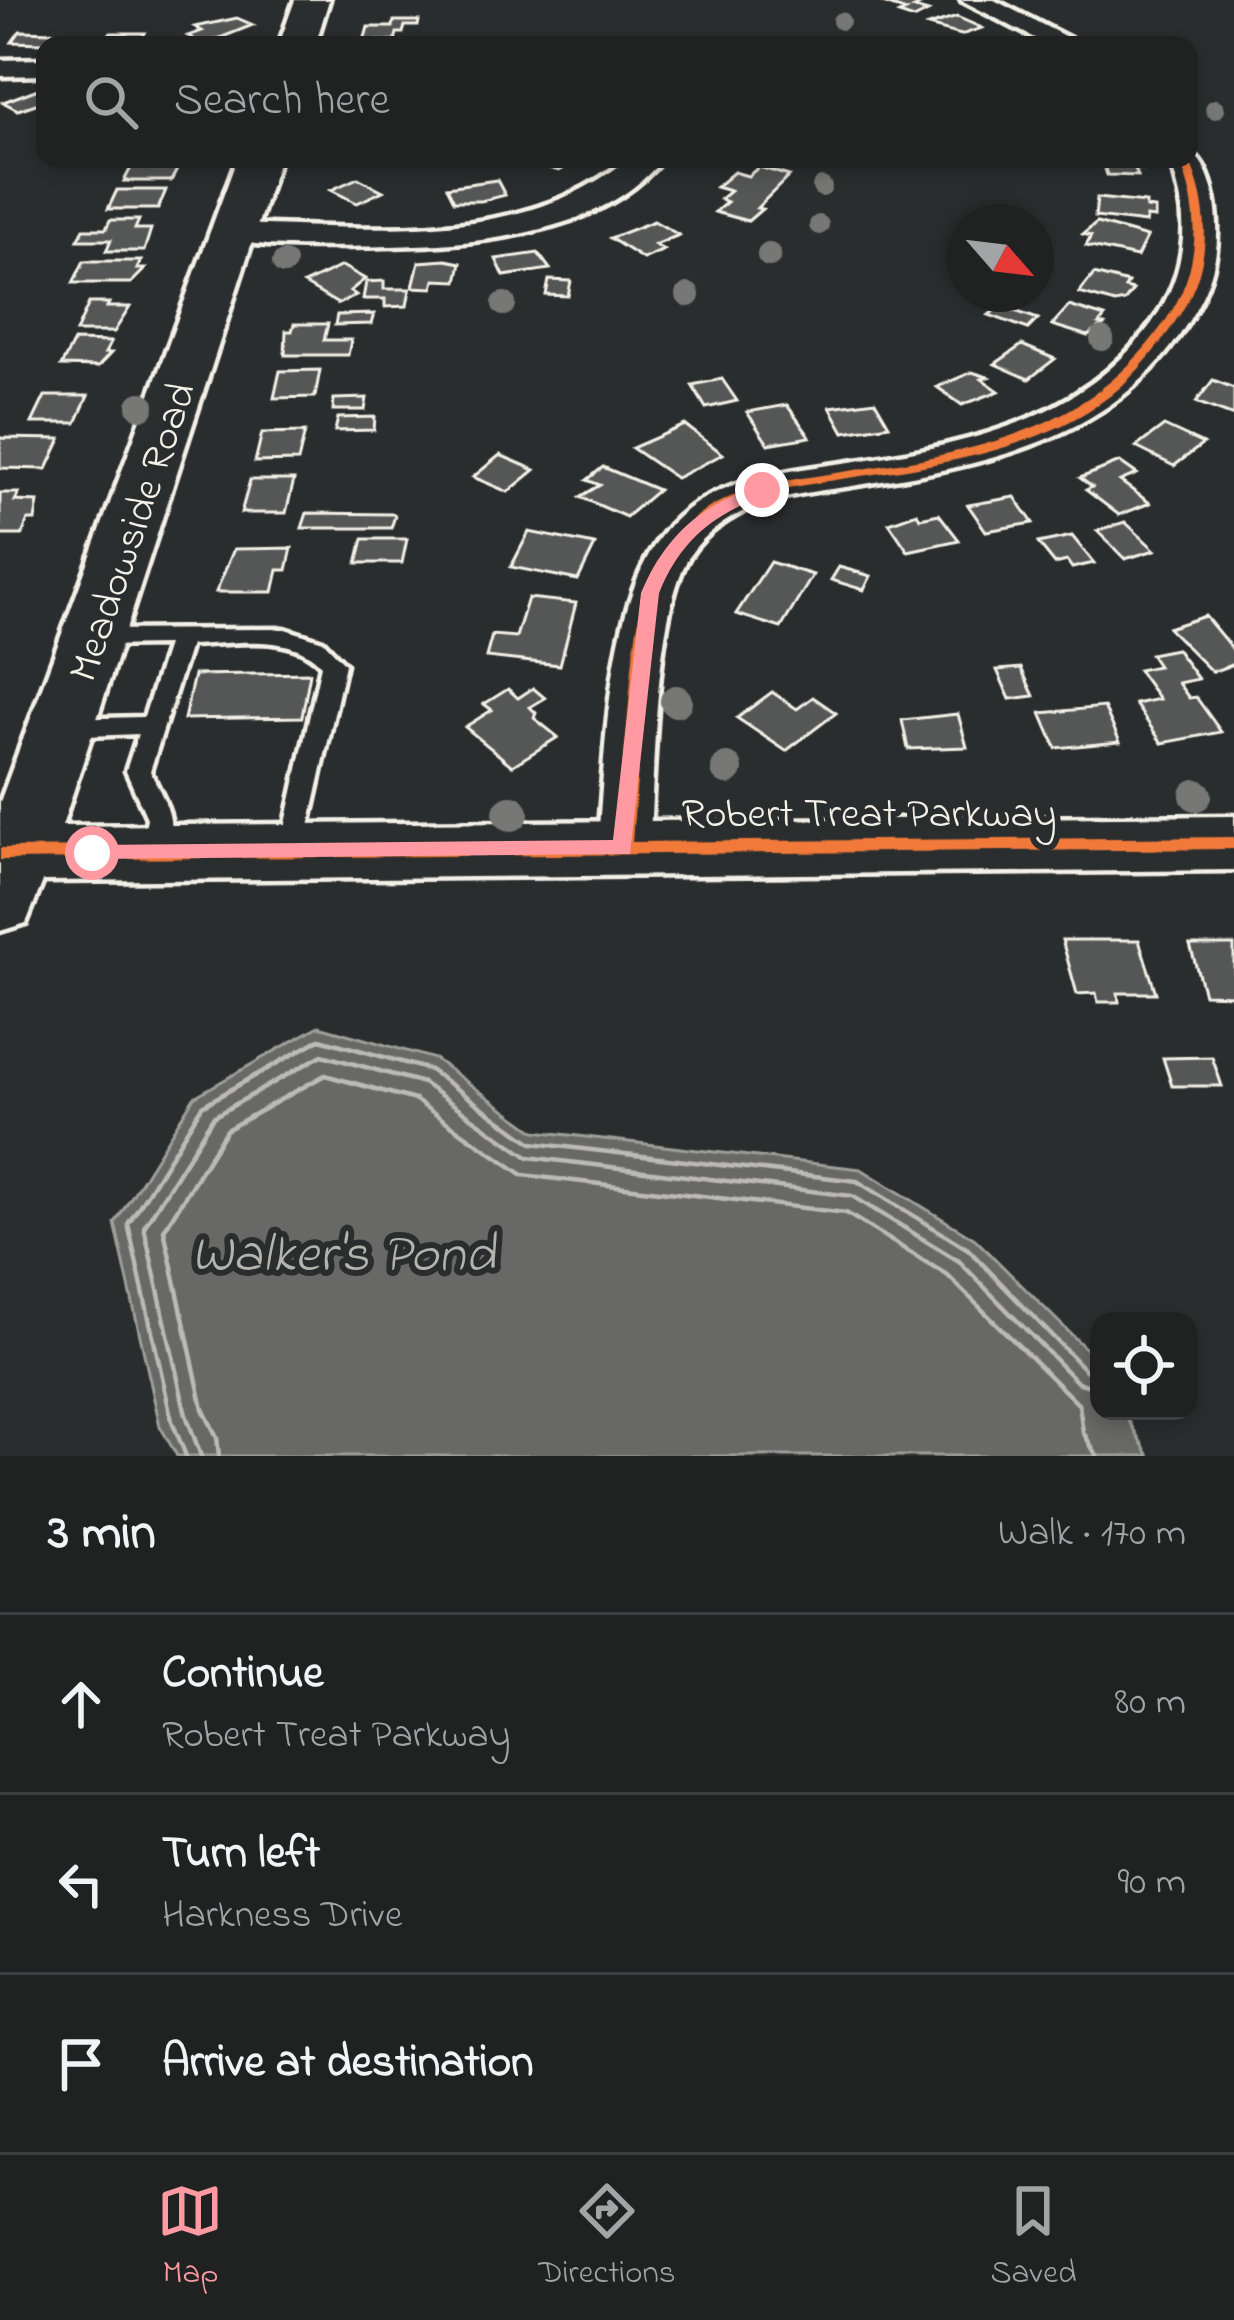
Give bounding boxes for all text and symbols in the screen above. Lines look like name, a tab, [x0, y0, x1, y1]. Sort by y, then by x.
search box	[36, 36, 1198, 168]
icon: search	[78, 69, 144, 135]
text: Search here	[174, 69, 390, 135]
north arrow	[946, 204, 1054, 312]
street label: Meadowside Road	[54, 374, 214, 690]
route end	[735, 463, 789, 517]
street label: Robert Treat Parkway	[681, 785, 1057, 846]
route start	[65, 826, 119, 880]
water label: Walker's Pond	[191, 1218, 498, 1296]
map controls	[1090, 1312, 1198, 1420]
button: locate	[1090, 1312, 1198, 1420]
text: 3 min	[48, 1497, 156, 1572]
text: Walk · 170 m	[998, 1506, 1186, 1563]
text: Continue	[162, 1642, 323, 1708]
icon: ahead	[48, 1671, 114, 1737]
text: 80 m	[1115, 1675, 1186, 1732]
text: Robert Treat Parkway	[162, 1708, 510, 1765]
text: Turn left	[162, 1822, 320, 1888]
icon: left	[48, 1851, 114, 1917]
text: 90 m	[1117, 1855, 1186, 1912]
text: Harkness Drive	[162, 1888, 402, 1945]
icon: arrive	[48, 2031, 114, 2097]
text: Arrive at destination	[162, 2031, 533, 2097]
tab: Map	[157, 2178, 223, 2298]
tab: Directions	[538, 2178, 676, 2298]
tab: Saved	[990, 2178, 1077, 2298]

